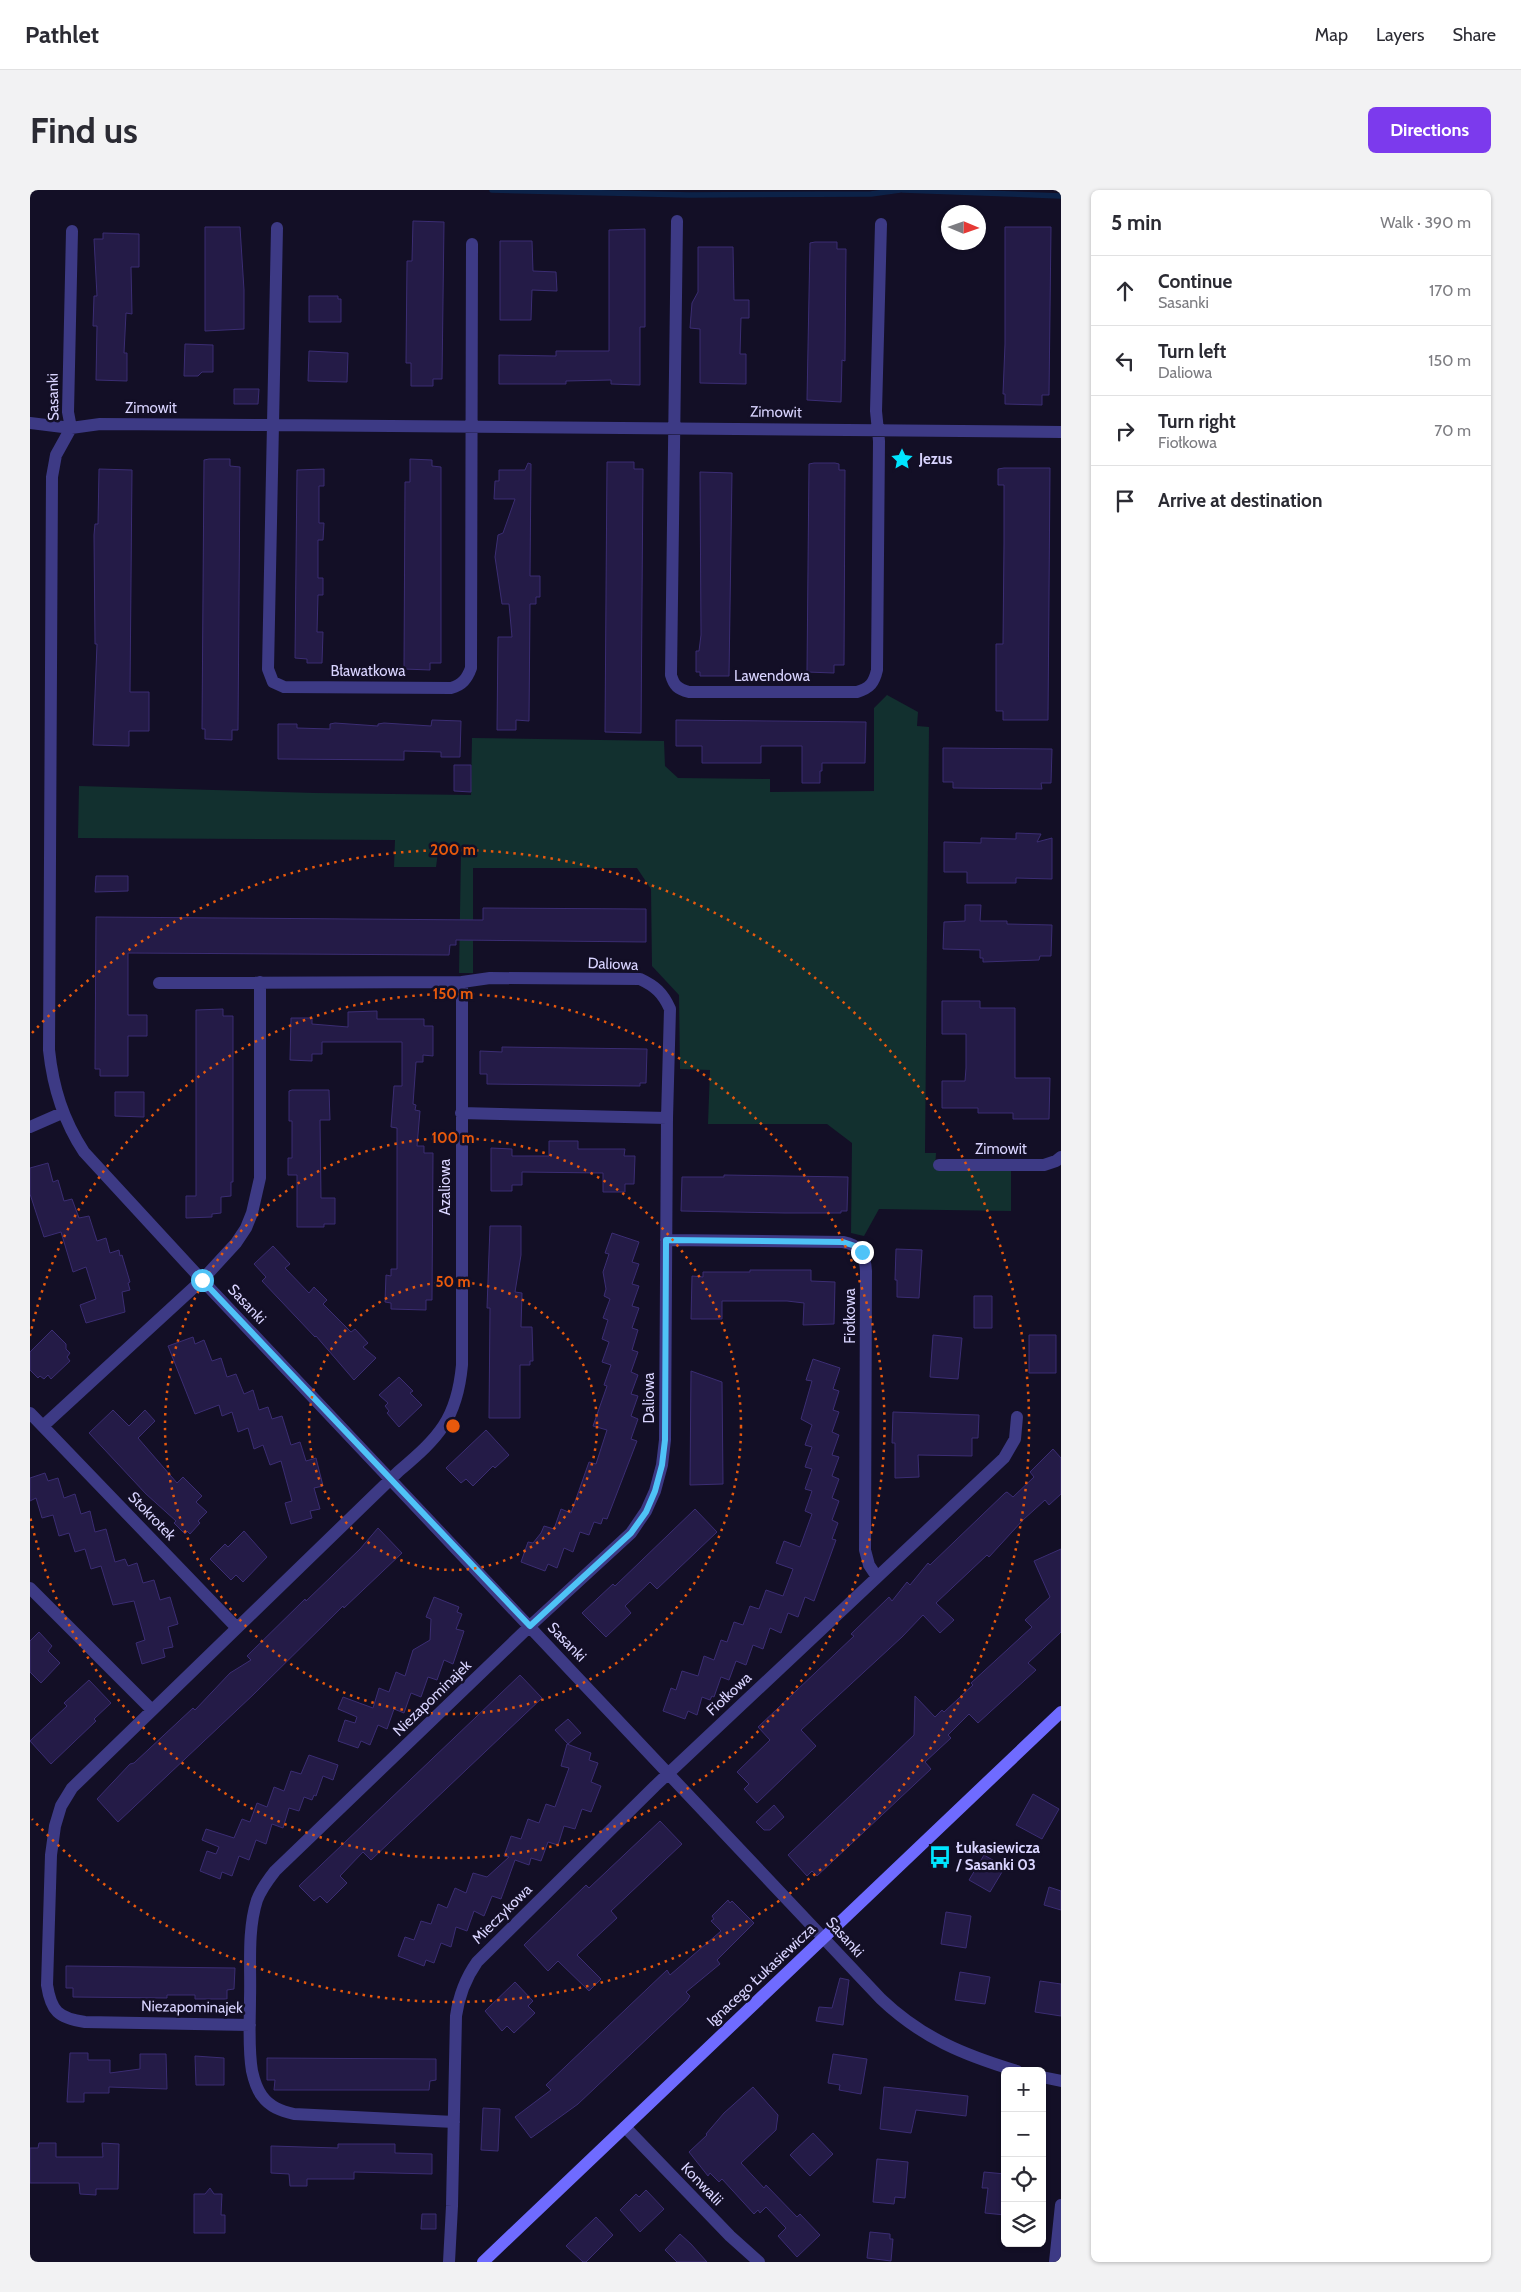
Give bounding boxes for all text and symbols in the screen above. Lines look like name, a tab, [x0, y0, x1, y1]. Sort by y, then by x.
text: Pathlet	[25, 20, 99, 49]
text: Map	[1315, 24, 1348, 46]
text: Layers	[1376, 24, 1425, 46]
text: Share	[1453, 24, 1496, 46]
button: Directions	[1368, 107, 1491, 153]
text: Find us	[30, 109, 138, 152]
north arrow	[941, 205, 986, 250]
text: 5 min	[1111, 210, 1162, 235]
text: Walk · 390 m	[1380, 213, 1471, 232]
text: Continue	[1158, 270, 1232, 293]
icon: ahead	[1111, 277, 1139, 305]
text: 170 m	[1429, 281, 1471, 300]
text: Sasanki	[1158, 293, 1209, 312]
text: Turn left	[1158, 340, 1226, 363]
icon: left	[1111, 347, 1139, 375]
text: 150 m	[1428, 351, 1471, 370]
text: Daliowa	[1158, 363, 1212, 382]
street label: Sasanki	[44, 373, 62, 421]
street label: Zimowit	[125, 399, 177, 417]
street label: Zimowit	[750, 403, 802, 421]
text: Turn right	[1158, 410, 1236, 433]
icon: right	[1111, 417, 1139, 445]
text: 70 m	[1434, 421, 1471, 440]
text: Fiołkowa	[1158, 433, 1217, 452]
place icon: Jezus	[889, 446, 915, 472]
place label: Jezus	[918, 450, 952, 468]
icon: arrive	[1111, 487, 1139, 515]
text: Arrive at destination	[1158, 489, 1322, 512]
street label: Bławatkowa	[331, 662, 406, 680]
street label: Lawendowa	[734, 667, 811, 685]
text: 200 m	[430, 841, 476, 859]
street label: Daliowa	[587, 954, 640, 974]
text: 150 m	[433, 985, 473, 1003]
text: 100 m	[431, 1129, 475, 1147]
street label: Zimowit	[975, 1140, 1027, 1158]
street label: Azaliowa	[436, 1158, 454, 1215]
route end	[851, 1241, 874, 1264]
route start	[191, 1269, 214, 1292]
text: 50 m	[435, 1273, 471, 1291]
street label: Sasanki	[224, 1280, 270, 1328]
street label: Fiołkowa	[841, 1288, 859, 1344]
street label: Daliowa	[640, 1372, 658, 1423]
centre of rings	[444, 1417, 462, 1435]
street label: Stokrotek	[124, 1488, 180, 1544]
street label: Sasanki	[544, 1619, 590, 1665]
street label: Niezapominajek	[389, 1656, 475, 1740]
street label: Fiołkowa	[703, 1668, 756, 1719]
place label: Łukasiewicza / Sasanki 03	[955, 1839, 1041, 1874]
bus stop icon: Łukasiewicza / Sasanki 03	[927, 1844, 953, 1870]
street label: Mieczykowa	[468, 1880, 536, 1948]
street label: Sasanki	[822, 1913, 868, 1961]
street label: Ignacego Łukasiewicza	[703, 1920, 819, 2030]
street label: Niezapominajek	[141, 1997, 243, 2017]
map controls	[1001, 2067, 1046, 2247]
button: +	[1001, 2067, 1046, 2112]
button: −	[1001, 2112, 1046, 2157]
button: locate	[1001, 2157, 1046, 2202]
street label: Konwalii	[677, 2159, 727, 2209]
button: layers	[1001, 2202, 1046, 2247]

